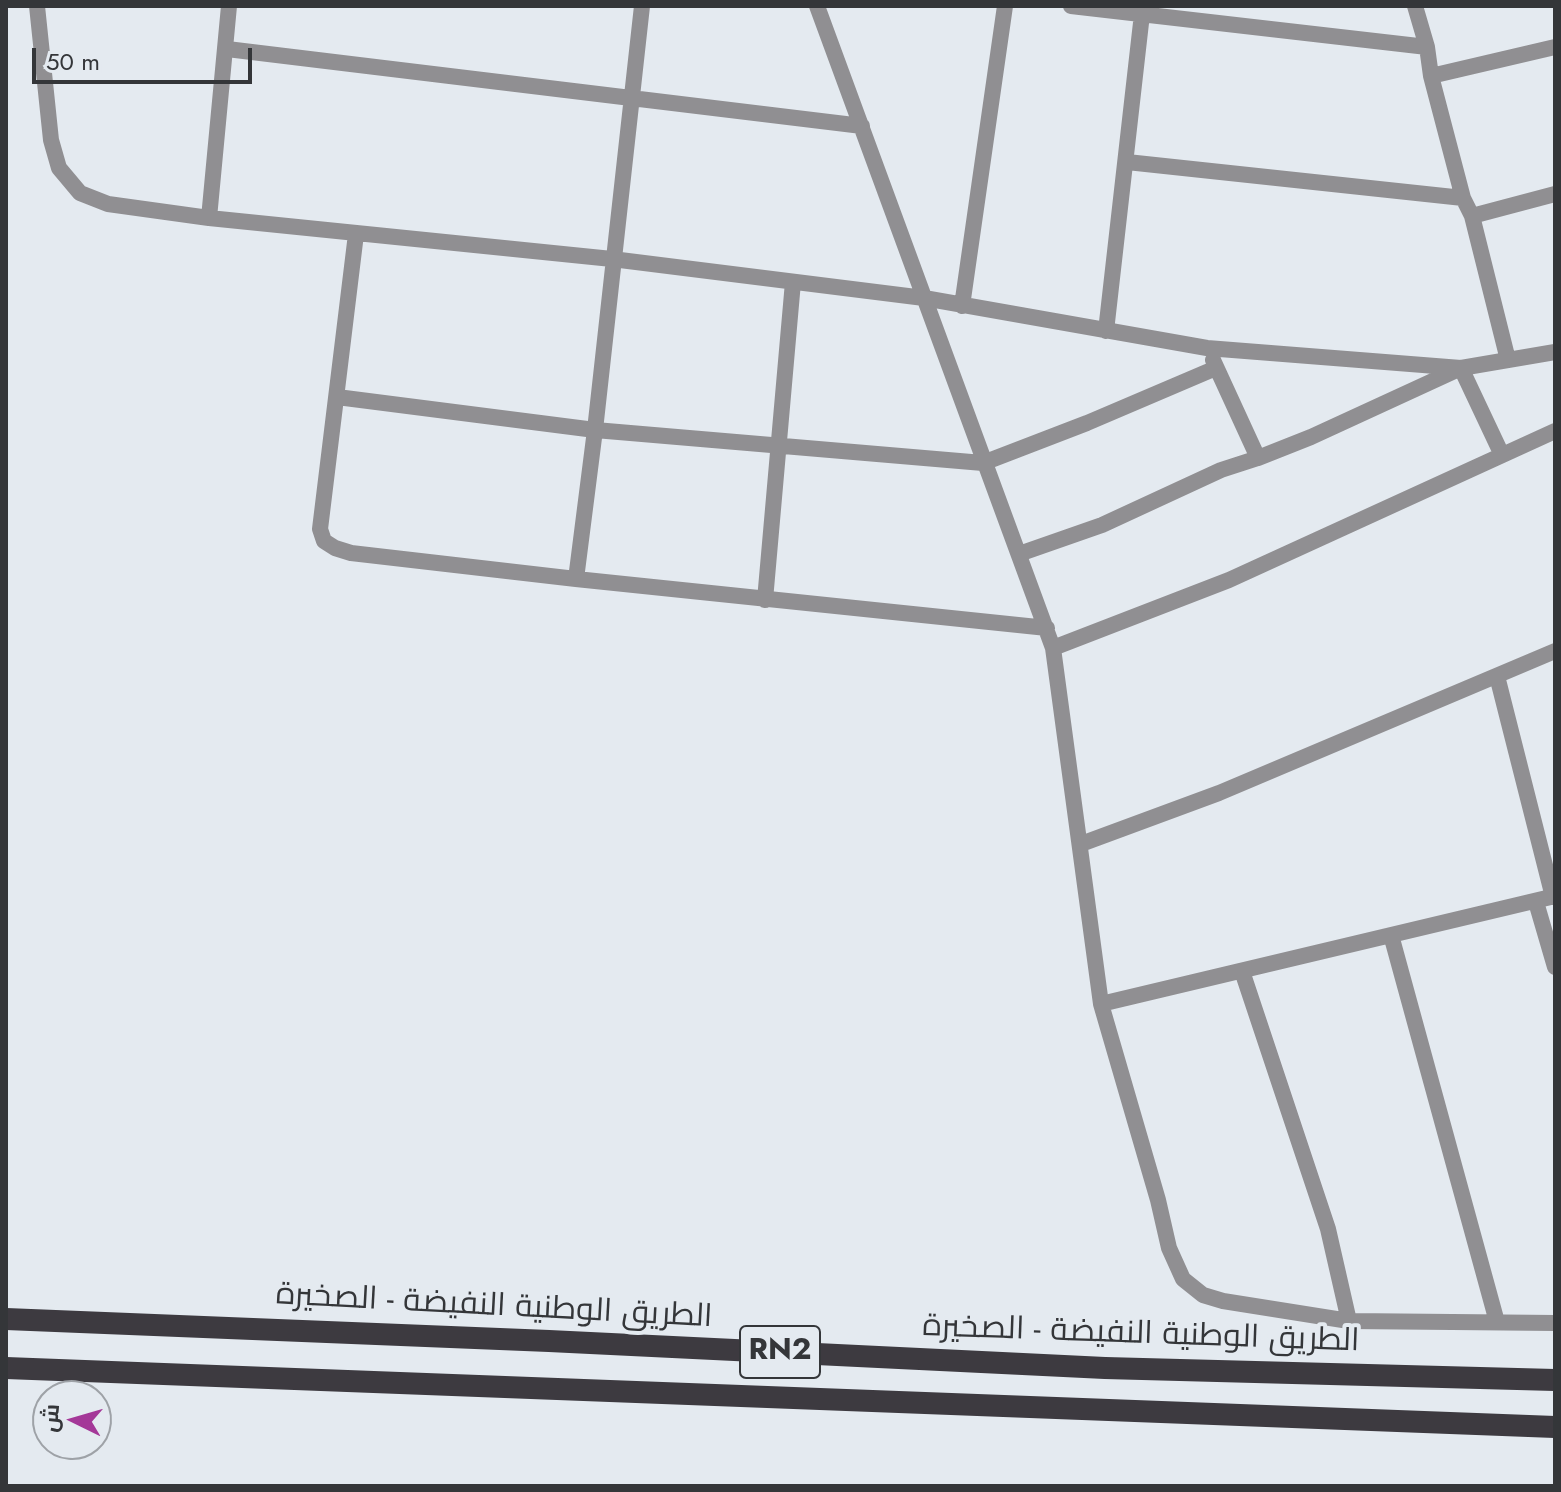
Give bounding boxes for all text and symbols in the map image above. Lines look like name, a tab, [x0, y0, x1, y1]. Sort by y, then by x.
scale bar	[36, 32, 256, 82]
text: 50 m	[46, 44, 100, 79]
street label: الطريق الوطنية النفيضة - الصخيرة	[275, 1276, 713, 1338]
street label: الطريق الوطنية النفيضة - الصخيرة	[922, 1308, 1360, 1362]
road number: RN2	[740, 1326, 820, 1378]
north arrow	[32, 1380, 112, 1460]
text: ش	[33, 1403, 67, 1434]

